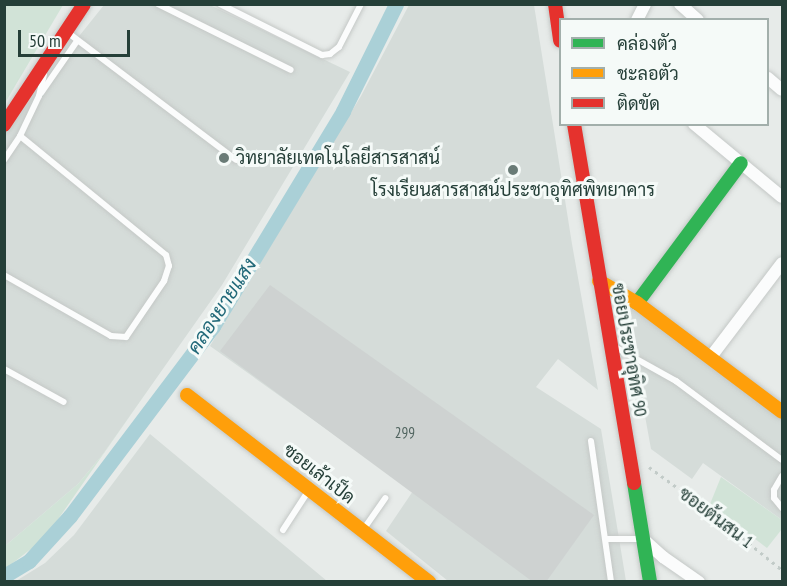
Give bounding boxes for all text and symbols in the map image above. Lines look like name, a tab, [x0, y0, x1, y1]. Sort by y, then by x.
scale bar	[21, 18, 134, 56]
legend	[559, 18, 769, 126]
text: 50 m	[29, 29, 61, 52]
text: คล่องตัว	[617, 32, 677, 55]
text: ชะลอตัว	[617, 62, 679, 85]
text: ติดขัด	[617, 92, 660, 115]
place label: วิทยาลัยเทคโนโลยีสารสาสน์	[236, 147, 440, 169]
marker: วิทยาลัยเทคโนโลยีสารสาสน์	[217, 151, 231, 165]
marker: โรงเรียนสารสาสน์ประชาอุทิศพิทยาคาร	[506, 163, 520, 177]
place label: โรงเรียนสารสาสน์ประชาอุทิศพิทยาคาร	[371, 179, 655, 201]
water label: คลองยายแสง	[182, 254, 262, 358]
street label: ซอยประชาอุทิศ 90	[607, 282, 651, 418]
house number: 299	[395, 424, 415, 442]
street label: ซอยเล้าเป็ด	[279, 439, 359, 509]
street label: ซอยต้นสน 1	[674, 483, 758, 553]

